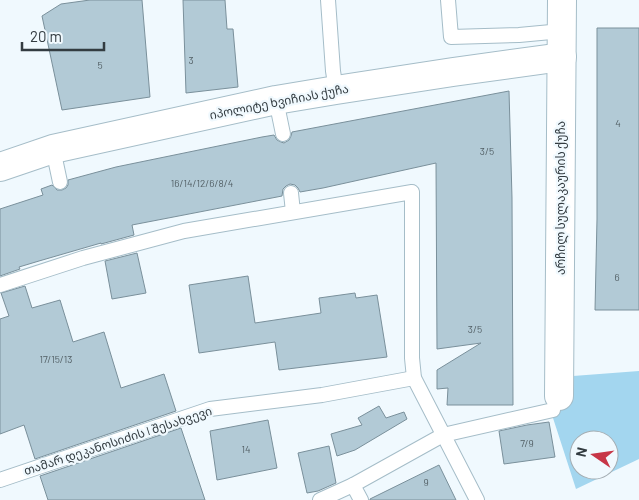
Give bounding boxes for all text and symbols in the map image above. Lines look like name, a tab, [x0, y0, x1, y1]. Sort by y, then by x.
scale bar	[22, 20, 105, 52]
text: 20 m	[30, 27, 62, 45]
house number: 3	[188, 54, 194, 66]
house number: 5	[97, 59, 103, 71]
street label: იპოლიტე ხვიჩიას ქუჩა	[208, 81, 350, 123]
house number: 4	[615, 117, 621, 129]
street label: არჩილ სულაკაურის ქუჩა	[553, 121, 569, 275]
house number: 3/5	[480, 145, 494, 157]
house number: 16/14/12/6/8/4	[171, 177, 233, 189]
house number: 6	[614, 271, 620, 283]
house number: 3/5	[468, 323, 482, 335]
house number: 17/15/13	[40, 353, 72, 365]
street label: თამარ დეკანოსიძის I შესახვევი	[22, 403, 214, 479]
north arrow	[569, 430, 619, 480]
house number: 7/9	[520, 437, 534, 449]
house number: 14	[241, 443, 251, 455]
text: N	[572, 446, 590, 458]
house number: 9	[423, 476, 429, 488]

